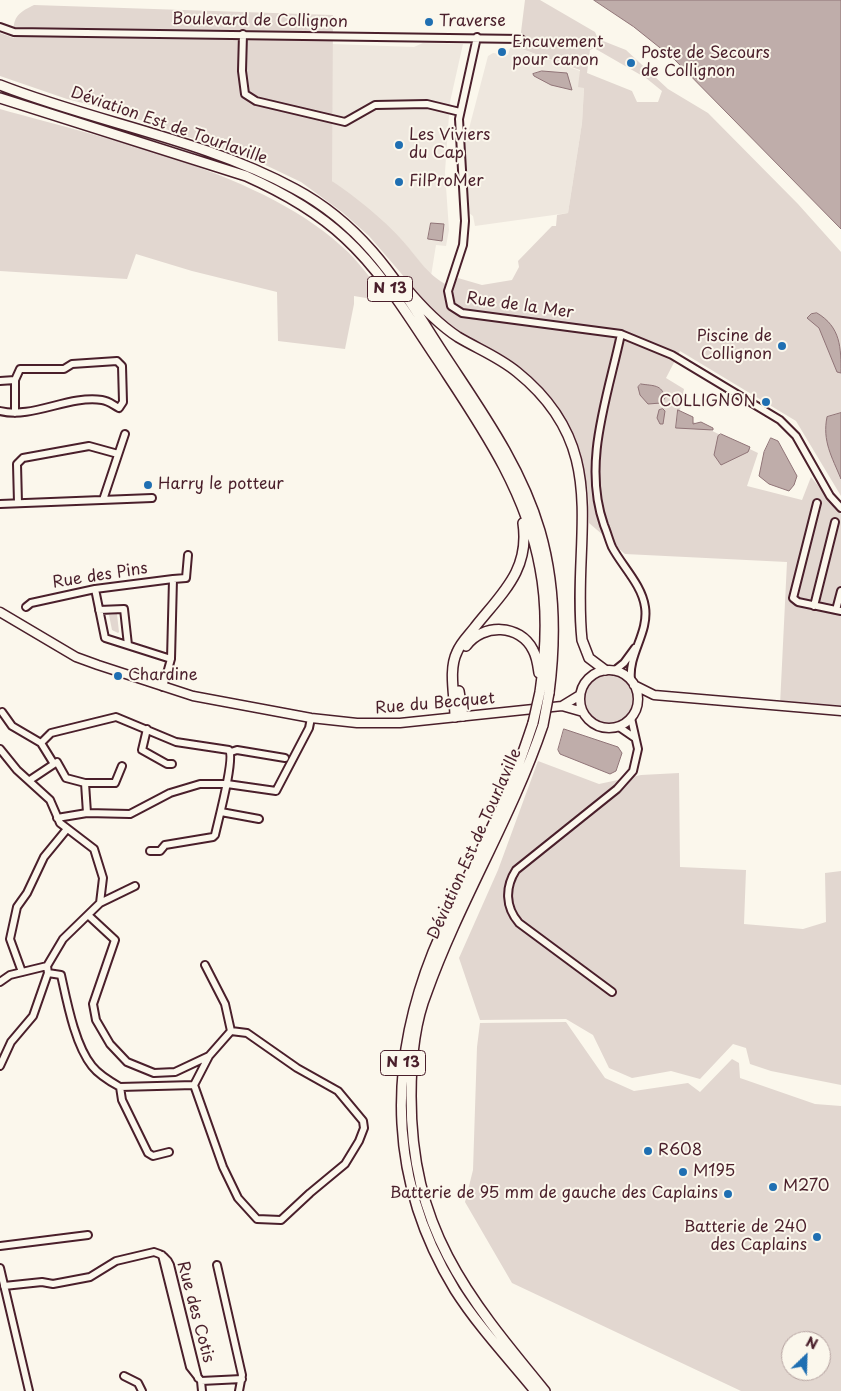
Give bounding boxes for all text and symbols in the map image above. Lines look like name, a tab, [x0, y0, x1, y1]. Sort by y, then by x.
street label: Boulevard de Collignon	[172, 10, 348, 32]
place label: Traverse	[439, 12, 506, 32]
marker: Traverse	[423, 16, 435, 28]
place label: Encuvement pour canon	[512, 33, 603, 71]
place label: Poste de Secours de Collignon	[641, 44, 770, 82]
marker: Encuvement pour canon	[496, 46, 508, 58]
marker: Poste de Secours de Collignon	[625, 57, 637, 69]
street label: Déviation Est de Tourlaville	[68, 83, 270, 169]
place label: Les Viviers du Cap	[409, 126, 490, 164]
marker: Les Viviers du Cap	[393, 139, 405, 151]
place label: FilProMer	[409, 172, 484, 192]
marker: FilProMer	[393, 176, 405, 188]
road number: N 13	[368, 276, 412, 302]
street label: Rue de la Mer	[465, 289, 575, 323]
place label: Piscine de Collignon	[697, 327, 772, 365]
marker: Piscine de Collignon	[776, 340, 788, 352]
place label: COLLIGNON	[659, 392, 756, 412]
marker: COLLIGNON	[760, 396, 772, 408]
place label: Harry le potteur	[158, 475, 284, 495]
marker: Harry le potteur	[142, 479, 154, 491]
street label: Rue des Pins	[51, 559, 149, 593]
place label: Chardine	[128, 666, 198, 686]
marker: Chardine	[112, 670, 124, 682]
street label: Rue du Becquet	[374, 689, 496, 719]
street label: Déviation Est de Tourlaville	[424, 746, 526, 942]
road number: N 13	[380, 1050, 426, 1076]
place label: R608	[658, 1141, 702, 1161]
marker: R608	[642, 1145, 654, 1157]
place label: M195	[693, 1162, 735, 1182]
marker: M195	[677, 1166, 689, 1178]
place label: M270	[783, 1177, 829, 1197]
marker: M270	[767, 1181, 779, 1193]
place label: Batterie de 95 mm de gauche des Caplains	[390, 1184, 718, 1204]
marker: Batterie de 95 mm de gauche des Caplains	[722, 1188, 734, 1200]
place label: Batterie de 240 des Caplains	[684, 1218, 807, 1256]
marker: Batterie de 240 des Caplains	[811, 1231, 823, 1243]
street label: Rue des Cotis	[172, 1259, 218, 1365]
north arrow	[781, 1331, 831, 1381]
text: N	[803, 1331, 821, 1355]

